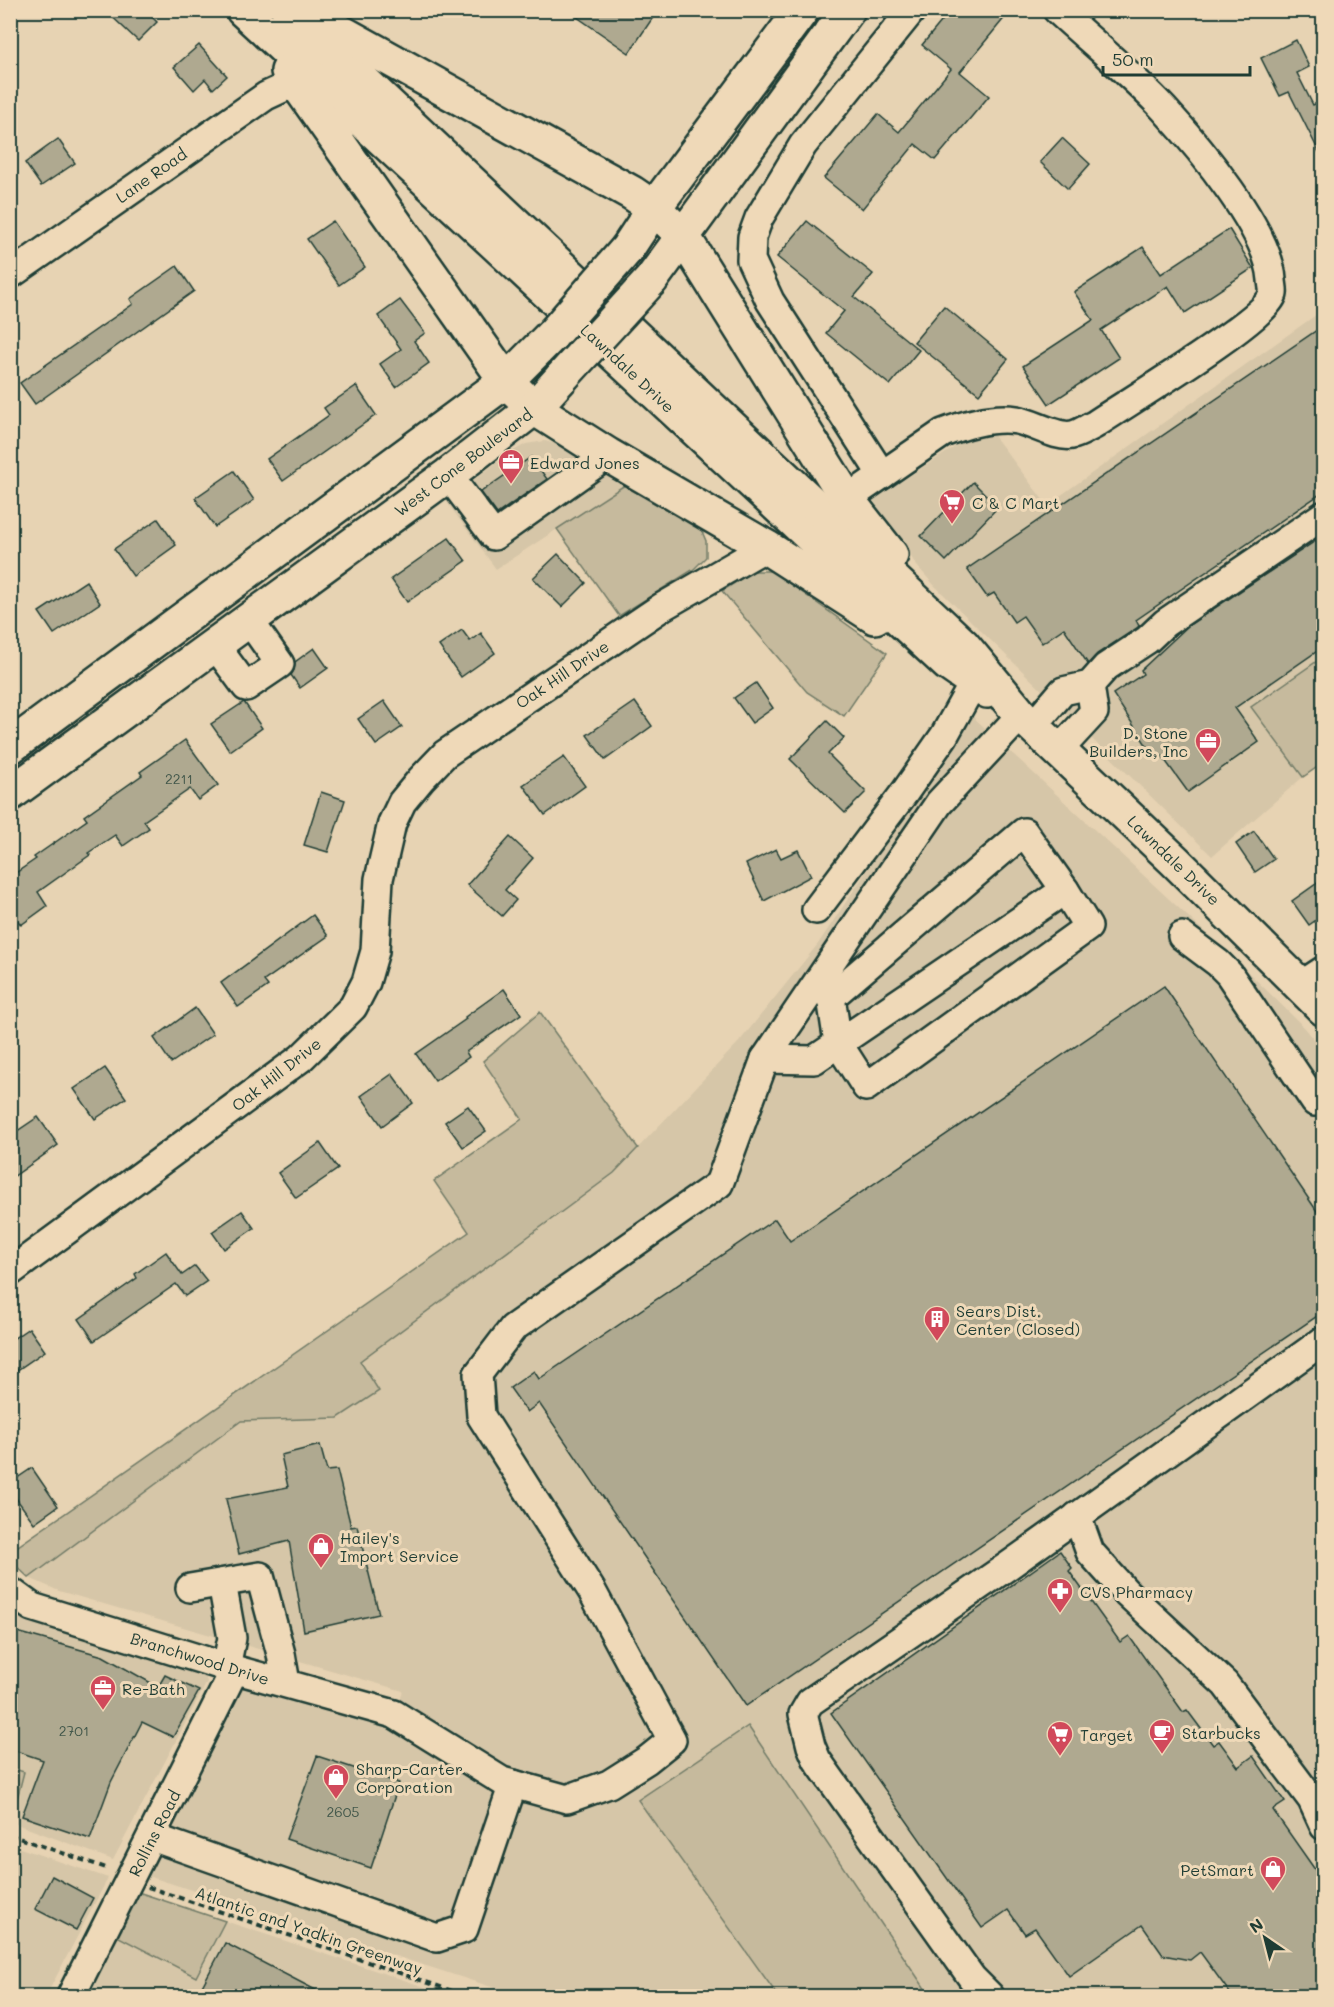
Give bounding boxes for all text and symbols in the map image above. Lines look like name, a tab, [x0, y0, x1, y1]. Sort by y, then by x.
scale bar	[1103, 39, 1250, 77]
text: 50 m	[1112, 47, 1154, 71]
street label: Lane Road	[111, 143, 191, 207]
street label: Lawndale Drive	[577, 319, 679, 417]
street label: West Cone Boulevard	[390, 403, 536, 521]
office icon: Edward Jones	[496, 447, 526, 485]
place label: Edward Jones	[530, 452, 640, 473]
supermarket icon: C & C Mart	[937, 487, 967, 525]
place label: C & C Mart	[972, 492, 1060, 513]
street label: Oak Hill Drive	[511, 635, 613, 713]
place label: D. Stone Builders, Inc	[1089, 722, 1188, 761]
office icon: D. Stone Builders, Inc	[1193, 726, 1223, 764]
house number: 2211	[165, 769, 193, 788]
street label: Lawndale Drive	[1123, 810, 1225, 910]
street label: Oak Hill Drive	[227, 1032, 325, 1116]
place label: Sears Dist. Center (Closed)	[956, 1300, 1080, 1339]
building icon: Sears Dist. Center (Closed)	[922, 1304, 952, 1342]
place label: Hailey's Import Service	[340, 1527, 459, 1566]
shop icon: Hailey's Import Service	[306, 1531, 336, 1569]
pharmacy icon: CVS Pharmacy	[1045, 1576, 1075, 1614]
place label: CVS Pharmacy	[1080, 1581, 1193, 1602]
street label: Branchwood Drive	[128, 1627, 272, 1689]
office icon: Re-Bath	[88, 1673, 118, 1711]
place label: Re-Bath	[122, 1678, 185, 1699]
cafe icon: Starbucks	[1147, 1717, 1177, 1755]
supermarket icon: Target	[1045, 1719, 1075, 1757]
house number: 2701	[59, 1721, 89, 1740]
place label: Starbucks	[1182, 1722, 1261, 1743]
place label: Target	[1080, 1724, 1133, 1745]
place label: Sharp-Carter Corporation	[356, 1758, 463, 1797]
shop icon: Sharp-Carter Corporation	[321, 1762, 351, 1800]
street label: Rollins Road	[123, 1786, 185, 1880]
house number: 2605	[326, 1802, 360, 1821]
shop icon: PetSmart	[1258, 1854, 1288, 1892]
place label: PetSmart	[1180, 1859, 1254, 1880]
street label: Atlantic and Yadkin Greenway	[193, 1881, 425, 1979]
north arrow	[1235, 1908, 1295, 1968]
text: N	[1245, 1913, 1267, 1937]

